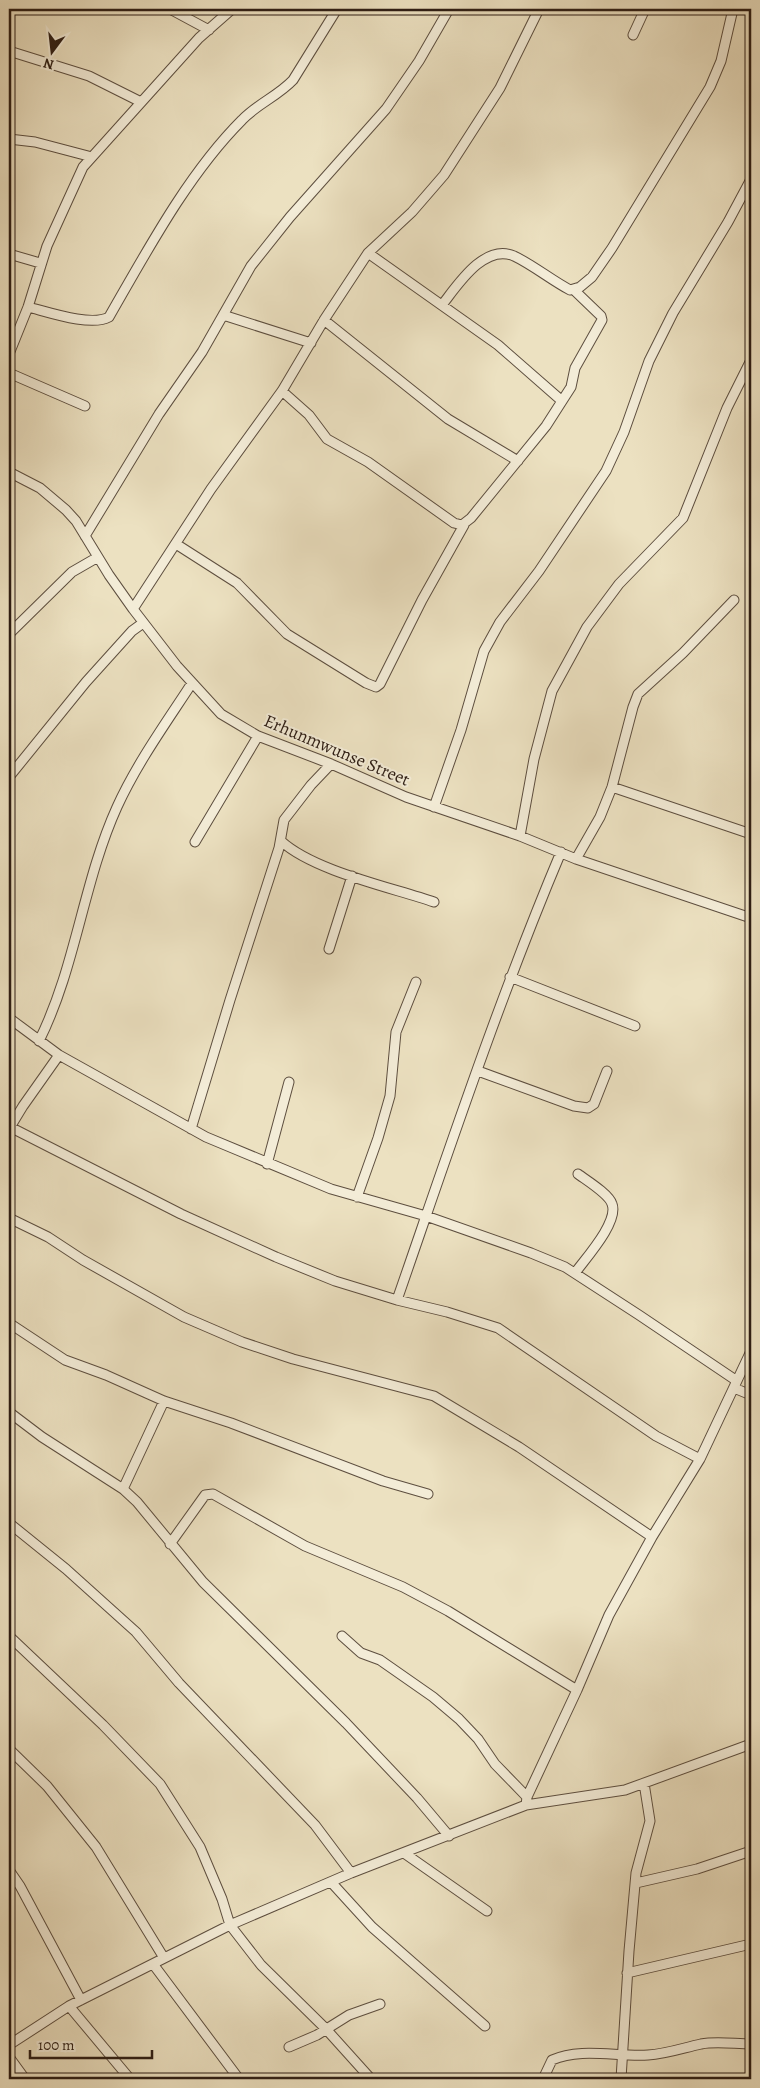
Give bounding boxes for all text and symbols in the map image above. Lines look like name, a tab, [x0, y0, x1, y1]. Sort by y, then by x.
north arrow	[28, 28, 78, 78]
text: N	[41, 54, 56, 75]
street label: Erhunmwunse Street	[260, 708, 414, 792]
scale bar	[30, 2028, 152, 2060]
text: 100 m	[38, 2035, 75, 2055]

